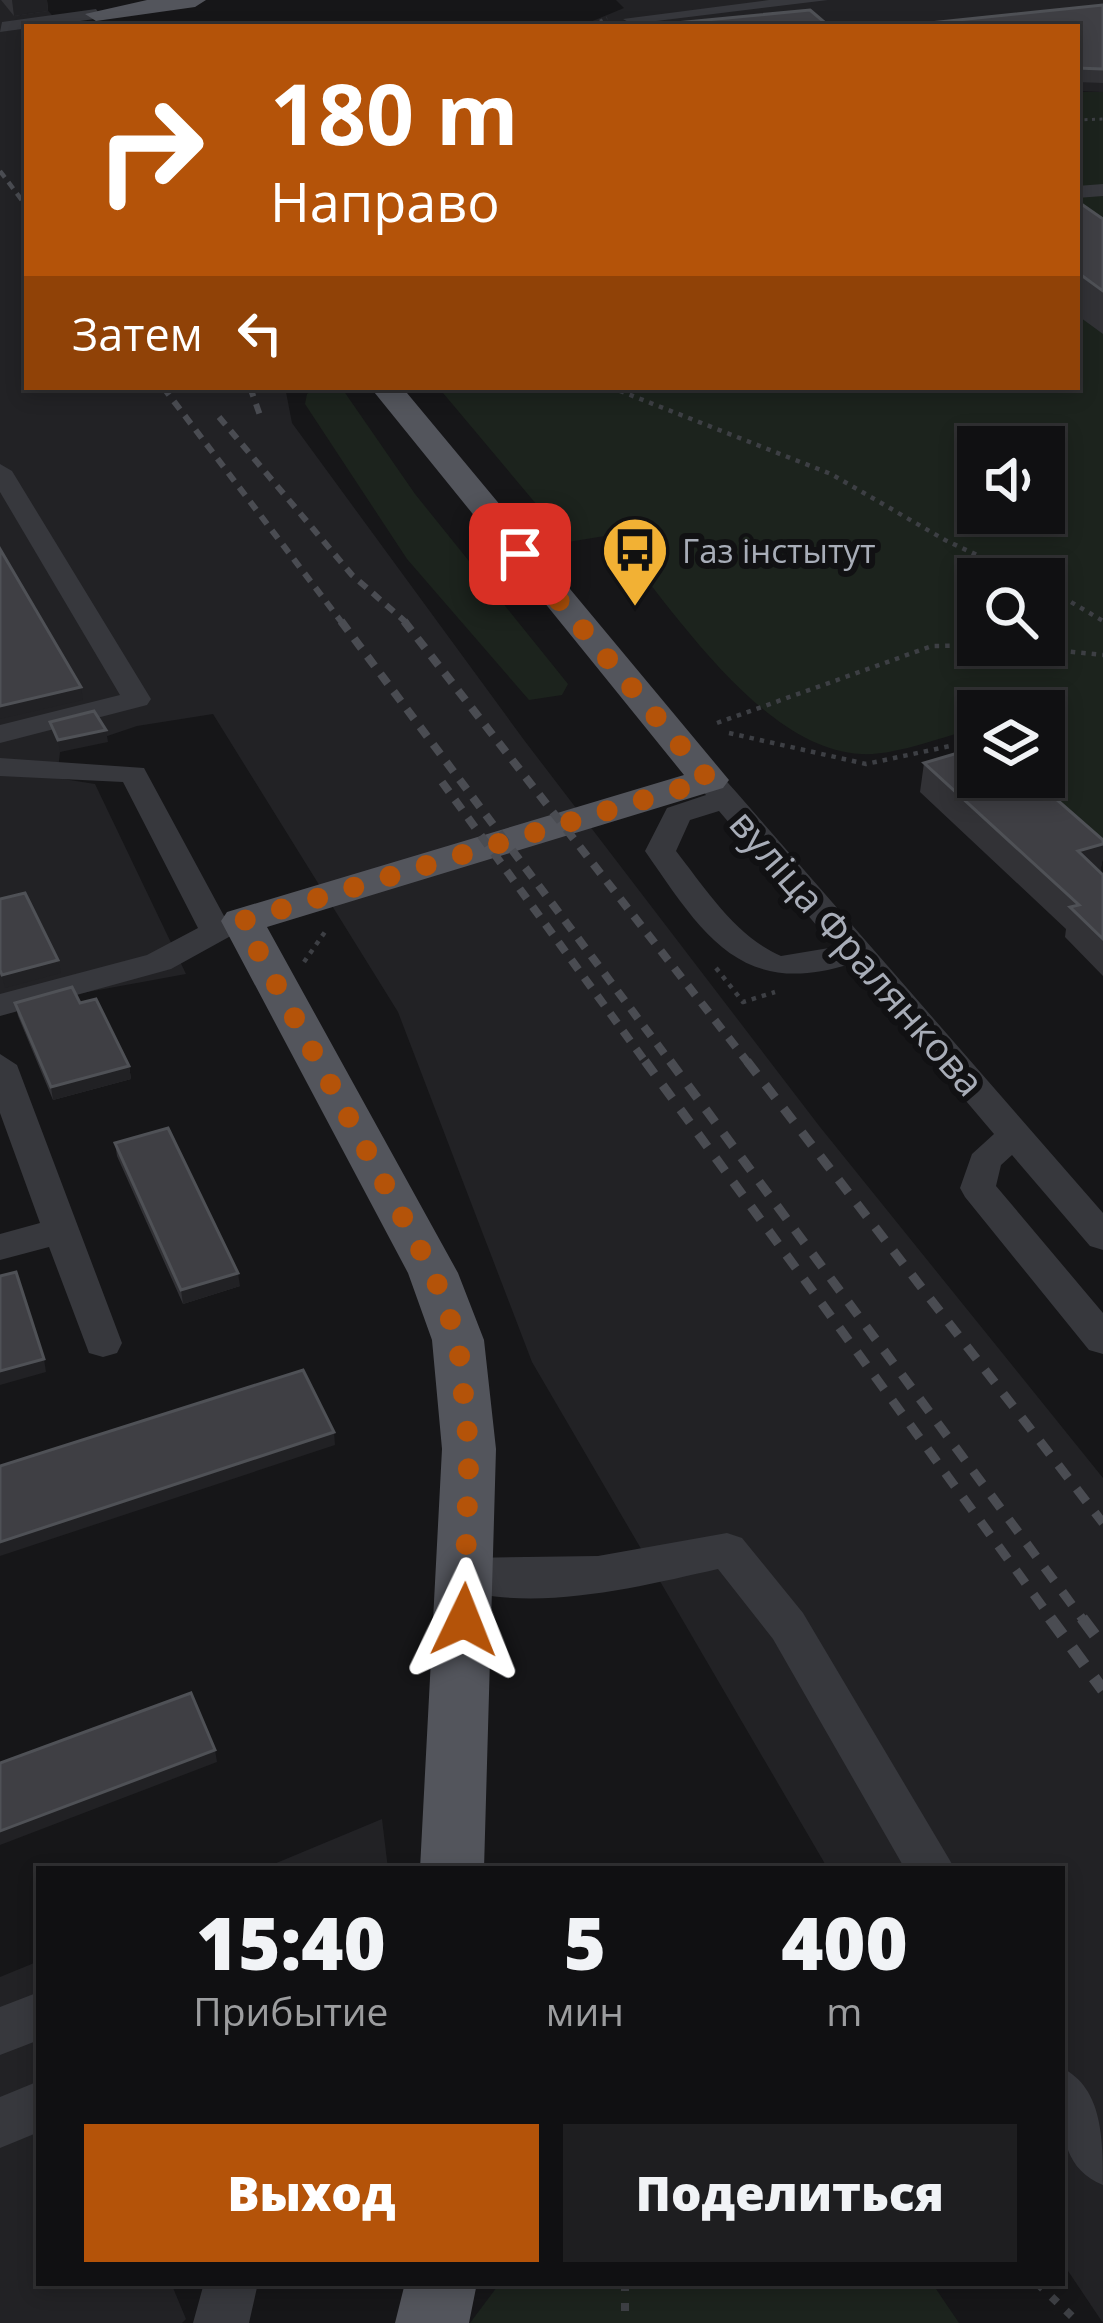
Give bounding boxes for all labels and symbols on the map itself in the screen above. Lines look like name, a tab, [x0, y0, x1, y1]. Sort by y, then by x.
pin	[469, 503, 571, 605]
bus stop icon: Газ інстытут	[600, 515, 670, 609]
place label: Газ інстытут	[682, 528, 876, 573]
street label: вуліца Фралянкова	[719, 798, 997, 1106]
position arrow	[401, 1557, 527, 1683]

